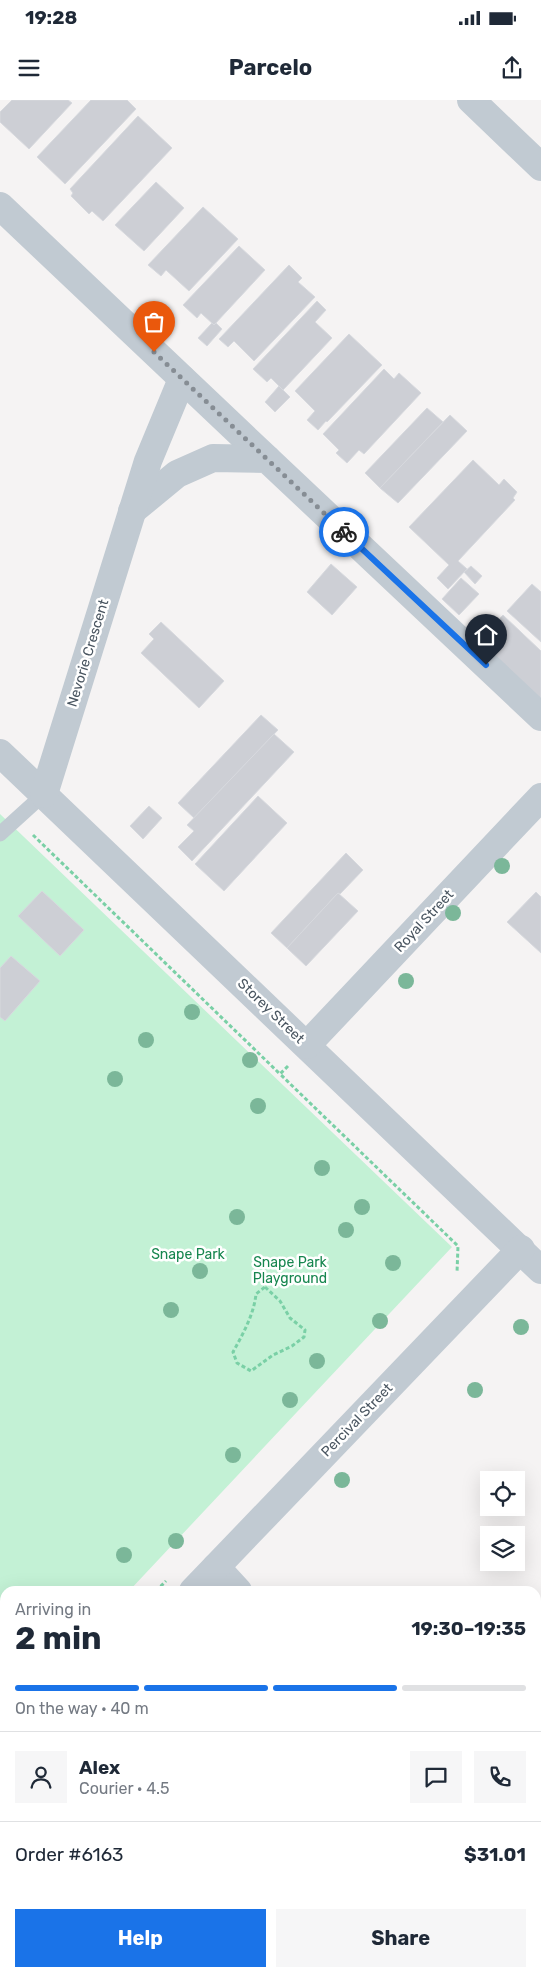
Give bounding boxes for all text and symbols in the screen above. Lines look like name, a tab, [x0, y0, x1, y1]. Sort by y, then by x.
text: 19:28	[25, 6, 77, 29]
icon: menu	[15, 54, 43, 82]
text: Parcelo	[229, 54, 312, 81]
icon: share	[498, 54, 526, 82]
pin	[133, 301, 175, 352]
icon: bag	[140, 308, 168, 336]
courier	[319, 507, 369, 557]
icon: bike	[330, 518, 358, 546]
street label: Nevorie Crescent	[64, 597, 113, 709]
pin	[465, 614, 507, 665]
icon: home	[472, 621, 500, 649]
street label: Royal Street	[391, 886, 458, 956]
street label: Storey Street	[234, 975, 308, 1047]
park label: Snape Park	[151, 1246, 226, 1263]
park label: Snape Park Playground	[253, 1254, 328, 1287]
street label: Percival Street	[318, 1379, 397, 1460]
map controls	[480, 1471, 525, 1571]
button: locate	[480, 1471, 525, 1516]
button: layers	[480, 1526, 525, 1571]
text: Arriving in	[15, 1600, 91, 1619]
text: 19:30–19:35	[411, 1617, 526, 1640]
text: 2 min	[15, 1619, 102, 1657]
text: On the way · 40 m	[15, 1699, 149, 1718]
button: person	[15, 1751, 67, 1803]
button: chat	[410, 1751, 462, 1803]
button: phone	[474, 1751, 526, 1803]
text: Alex	[79, 1756, 120, 1779]
text: Courier · 4.5	[79, 1779, 169, 1798]
text: Order #6163	[15, 1843, 124, 1866]
text: $31.01	[464, 1843, 526, 1866]
button: Help	[15, 1909, 266, 1967]
button: Share	[276, 1909, 526, 1967]

